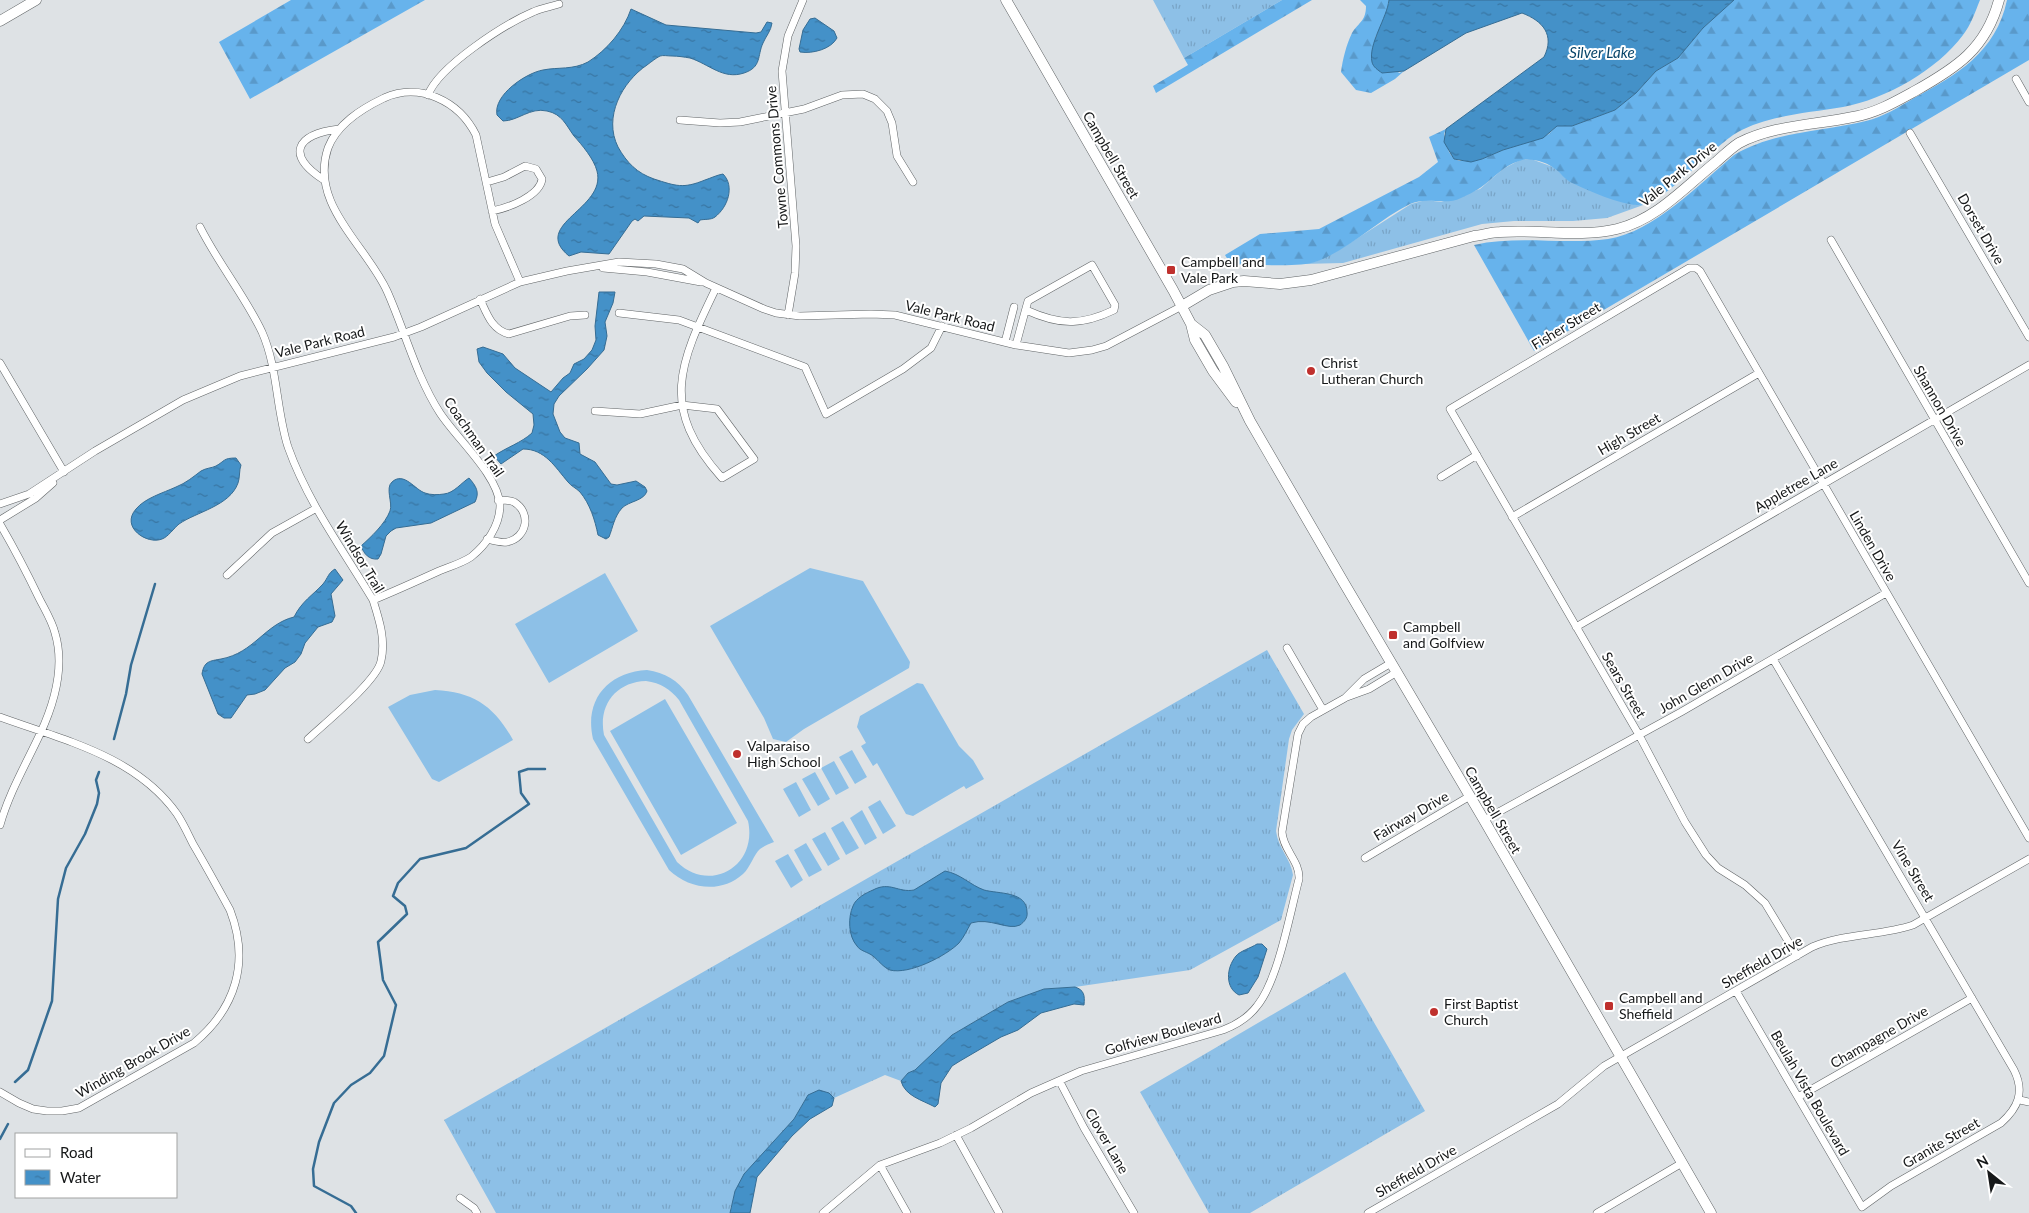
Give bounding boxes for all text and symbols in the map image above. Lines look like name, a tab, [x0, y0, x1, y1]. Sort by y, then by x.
water label: Silver Lake	[1569, 43, 1635, 61]
street label: Towne Commons Drive	[762, 85, 791, 229]
street label: Campbell Street	[1080, 108, 1143, 201]
street label: Vale Park Drive	[1636, 137, 1720, 210]
street label: Dorset Drive	[1954, 190, 2009, 267]
place label: Campbell and Vale Park	[1181, 253, 1265, 286]
marker: Campbell and Vale Park	[1165, 264, 1177, 276]
street label: Vale Park Road	[904, 296, 997, 335]
street label: Fisher Street	[1528, 298, 1603, 353]
street label: Vale Park Road	[273, 322, 366, 361]
place label: Christ Lutheran Church	[1321, 354, 1423, 387]
street label: Shannon Drive	[1910, 362, 1970, 449]
marker: Christ Lutheran Church	[1305, 365, 1317, 377]
street label: Coachman Trail	[441, 394, 508, 480]
street label: High Street	[1594, 409, 1663, 458]
street label: Appletree Lane	[1751, 454, 1840, 515]
street label: Linden Drive	[1846, 508, 1900, 584]
street label: Windsor Trail	[332, 518, 389, 596]
place label: Campbell and Golfview	[1403, 618, 1484, 651]
marker: Campbell and Golfview	[1387, 629, 1399, 641]
street label: Sears Street	[1599, 649, 1650, 721]
street label: John Glenn Drive	[1655, 649, 1756, 716]
place label: Valparaiso High School	[747, 737, 821, 770]
marker: Valparaiso High School	[731, 748, 743, 760]
street label: Campbell Street	[1462, 763, 1525, 856]
street label: Fairway Drive	[1370, 787, 1451, 844]
street label: Vine Street	[1889, 837, 1938, 904]
street label: Sheffield Drive	[1718, 932, 1805, 992]
place label: Campbell and Sheffield	[1619, 989, 1703, 1022]
place label: First Baptist Church	[1444, 995, 1518, 1028]
marker: Campbell and Sheffield	[1603, 1000, 1615, 1012]
street label: Champagne Drive	[1827, 1002, 1931, 1071]
marker: First Baptist Church	[1428, 1006, 1440, 1018]
street label: Golfview Boulevard	[1103, 1009, 1223, 1058]
street label: Winding Brook Drive	[73, 1022, 193, 1101]
street label: Beulah Vista Boulevard	[1768, 1027, 1853, 1158]
street label: Clover Lane	[1082, 1105, 1133, 1176]
street label: Granite Street	[1899, 1114, 1982, 1171]
legend	[15, 1133, 178, 1198]
street label: Sheffield Drive	[1372, 1141, 1459, 1201]
text: Road	[60, 1143, 93, 1161]
north arrow	[1964, 1148, 2014, 1198]
text: N	[1973, 1151, 1991, 1171]
text: Water	[60, 1168, 101, 1186]

